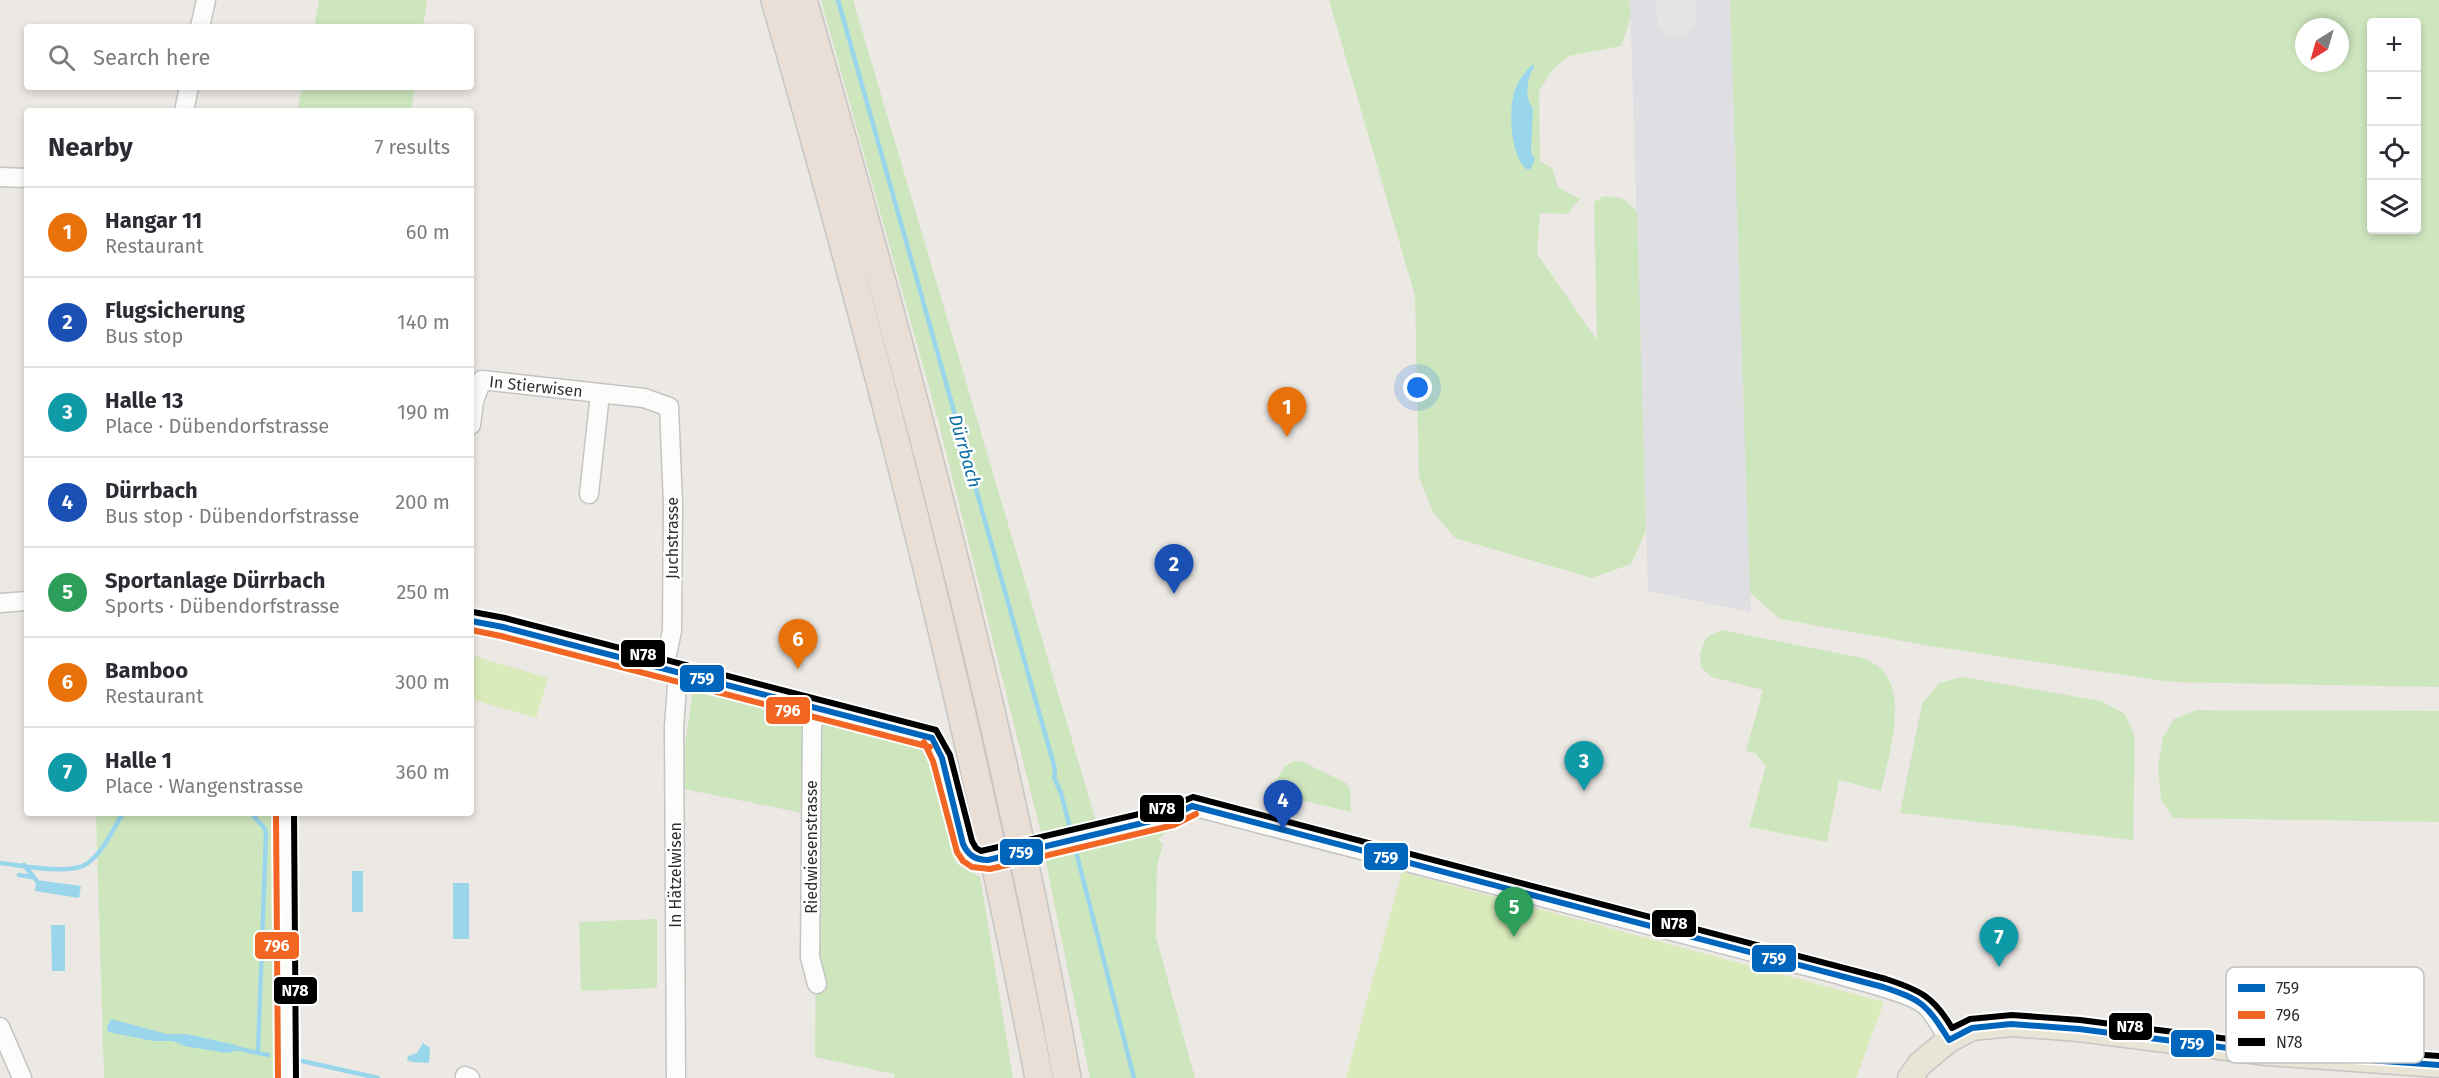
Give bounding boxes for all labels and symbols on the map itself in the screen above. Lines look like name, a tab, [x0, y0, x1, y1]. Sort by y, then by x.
north arrow	[2295, 18, 2349, 72]
street label: In Stierwisen	[488, 372, 584, 401]
your location	[1403, 373, 1432, 402]
pin: 1	[1268, 388, 1306, 437]
water label: Dürrbach	[944, 412, 986, 490]
street label: Juchstrasse	[663, 497, 682, 579]
pin: 2	[1154, 544, 1194, 594]
pin: 6	[778, 620, 818, 669]
line badge: N78	[620, 639, 666, 668]
text: N78	[629, 645, 657, 664]
line badge: 759	[679, 664, 725, 693]
text: 759	[690, 669, 714, 688]
line badge: 796	[765, 696, 811, 725]
text: 796	[775, 701, 801, 720]
pin: 3	[1564, 742, 1604, 791]
street label: Riedwiesenstrasse	[802, 780, 821, 914]
pin: 4	[1264, 780, 1302, 830]
line badge: N78	[1139, 794, 1185, 823]
text: N78	[1148, 799, 1176, 818]
street label: In Hätzelwisen	[666, 822, 685, 928]
line badge: 759	[999, 838, 1044, 866]
line badge: 759	[1363, 842, 1409, 871]
text: 759	[1009, 843, 1033, 862]
text: 759	[1374, 848, 1398, 867]
pin: 5	[1494, 888, 1534, 937]
line badge: N78	[1651, 909, 1697, 938]
text: N78	[1660, 914, 1688, 933]
pin: 7	[1980, 918, 2018, 967]
line badge: 796	[254, 931, 300, 960]
text: 796	[264, 936, 290, 955]
line badge: 759	[1751, 944, 1797, 973]
text: 759	[1762, 949, 1786, 968]
legend	[2226, 967, 2424, 1063]
line badge: N78	[273, 976, 318, 1005]
text: 759	[2276, 979, 2299, 998]
text: N78	[281, 981, 309, 1000]
text: 796	[2276, 1006, 2300, 1025]
line badge: N78	[2108, 1012, 2153, 1041]
text: N78	[2116, 1017, 2144, 1036]
line badge: 759	[2170, 1029, 2215, 1058]
text: N78	[2276, 1033, 2303, 1052]
text: 759	[2180, 1034, 2204, 1053]

